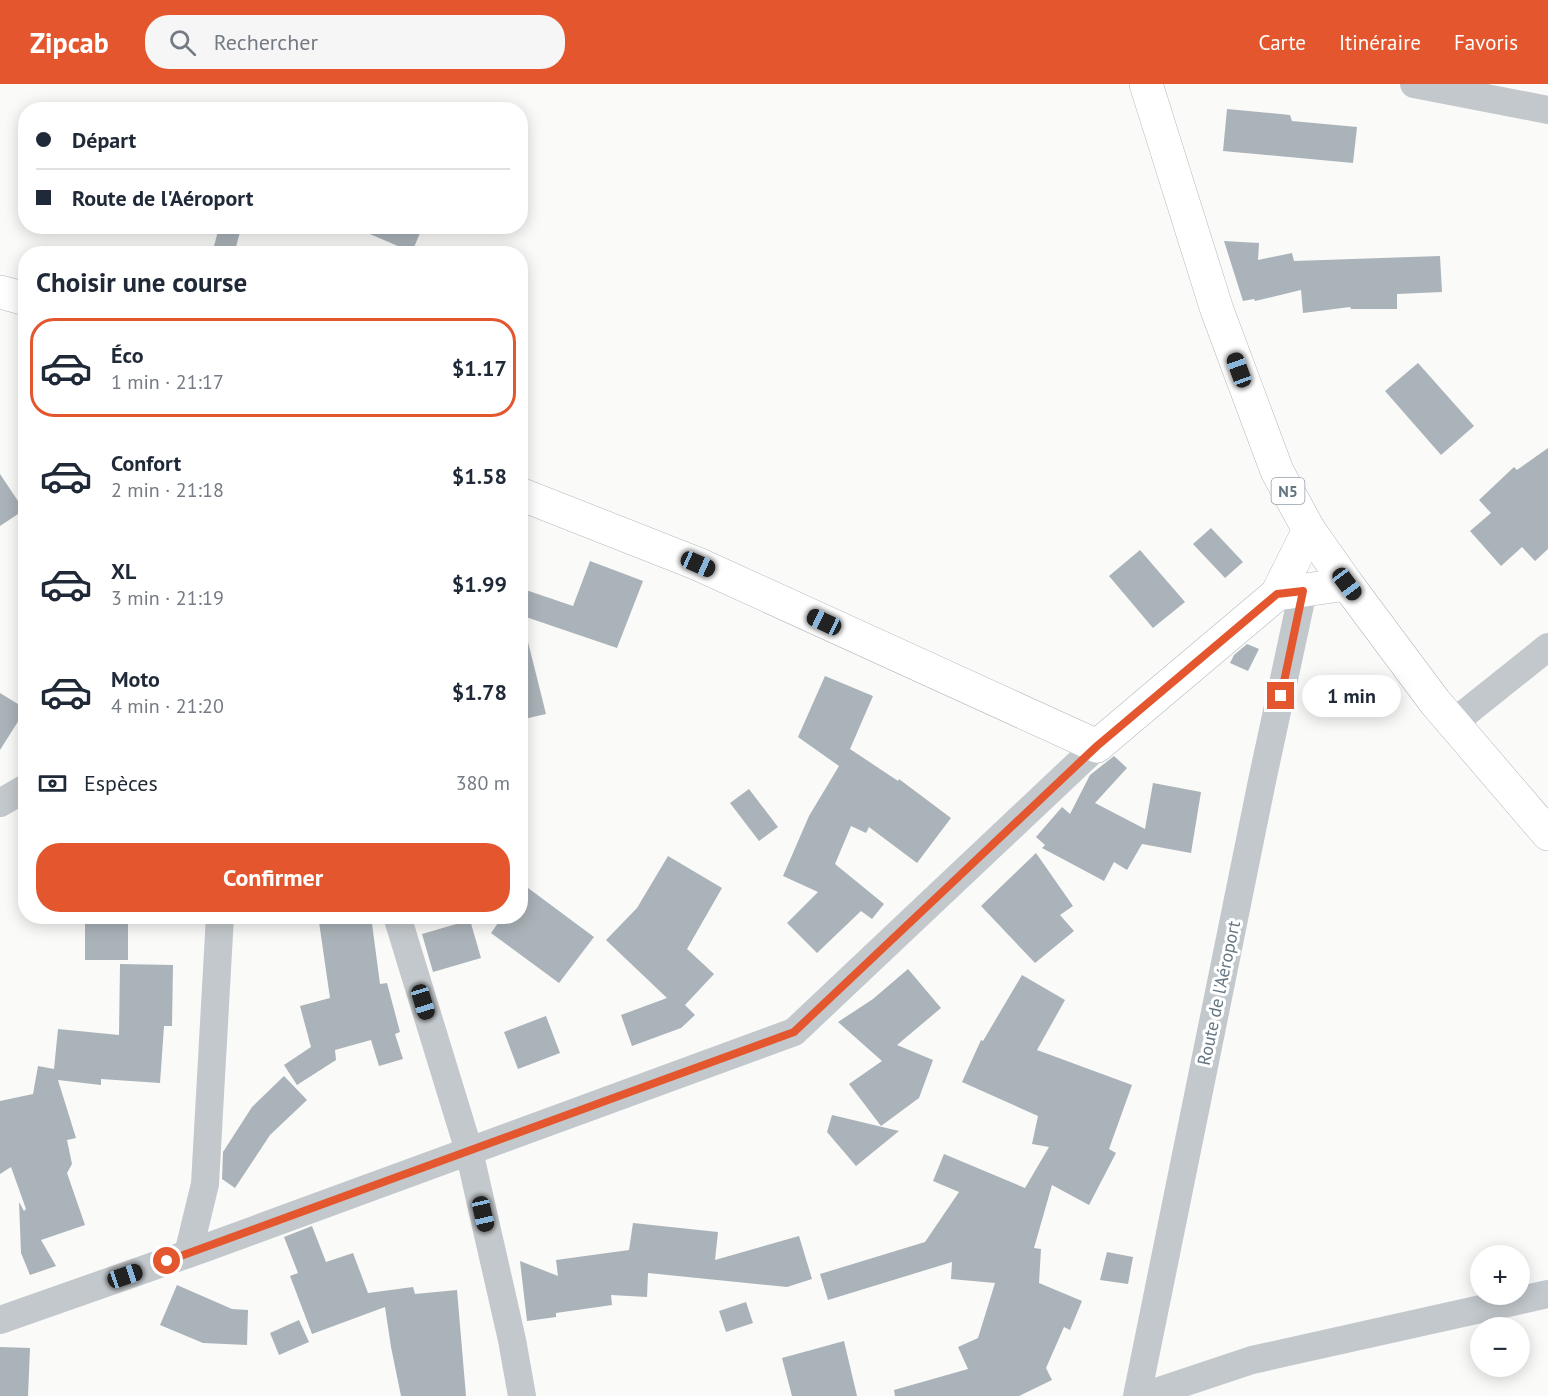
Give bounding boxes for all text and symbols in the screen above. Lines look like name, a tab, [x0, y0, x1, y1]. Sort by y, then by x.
search box	[145, 15, 565, 69]
text: Zipcab	[30, 24, 109, 61]
icon: search	[166, 26, 199, 59]
text: Rechercher	[214, 28, 318, 56]
text: Carte	[1259, 29, 1306, 56]
text: Itinéraire	[1339, 29, 1421, 56]
text: Favoris	[1454, 29, 1518, 56]
text: Départ	[72, 126, 136, 154]
text: Route de l'Aéroport	[72, 184, 253, 212]
text: Choisir une course	[36, 265, 247, 299]
icon: car	[39, 341, 93, 395]
text: Éco	[111, 341, 143, 369]
car	[1224, 350, 1254, 390]
text: $1.17	[452, 354, 507, 382]
text: 1 min · 21:17	[111, 369, 224, 395]
icon: car	[39, 449, 93, 503]
text: Confort	[111, 449, 181, 477]
text: $1.58	[452, 462, 507, 490]
text: 2 min · 21:18	[111, 477, 224, 503]
road number: N5	[1272, 478, 1304, 504]
car	[678, 548, 718, 580]
icon: car	[39, 557, 93, 611]
text: XL	[111, 557, 136, 585]
car	[1329, 564, 1365, 604]
text: $1.99	[452, 570, 507, 598]
text: 3 min · 21:19	[111, 585, 224, 611]
car	[804, 606, 844, 638]
icon: car	[39, 665, 93, 719]
text: Moto	[111, 665, 160, 693]
callout: 1 min	[1302, 675, 1401, 717]
text: $1.78	[452, 678, 507, 706]
route end	[1267, 682, 1294, 709]
text: 1 min	[1327, 683, 1376, 709]
text: 4 min · 21:20	[111, 693, 224, 719]
icon: cash	[36, 767, 69, 800]
text: Espèces	[84, 769, 158, 797]
text: 380 m	[456, 770, 510, 796]
button: Confirmer	[36, 843, 510, 912]
street label: Route de l'Aéroport	[1192, 919, 1245, 1067]
car	[409, 982, 437, 1022]
car	[470, 1194, 496, 1234]
map controls	[1470, 1245, 1530, 1377]
button: +	[1470, 1245, 1530, 1305]
route start	[153, 1247, 180, 1274]
car	[105, 1262, 145, 1290]
button: −	[1470, 1317, 1530, 1377]

